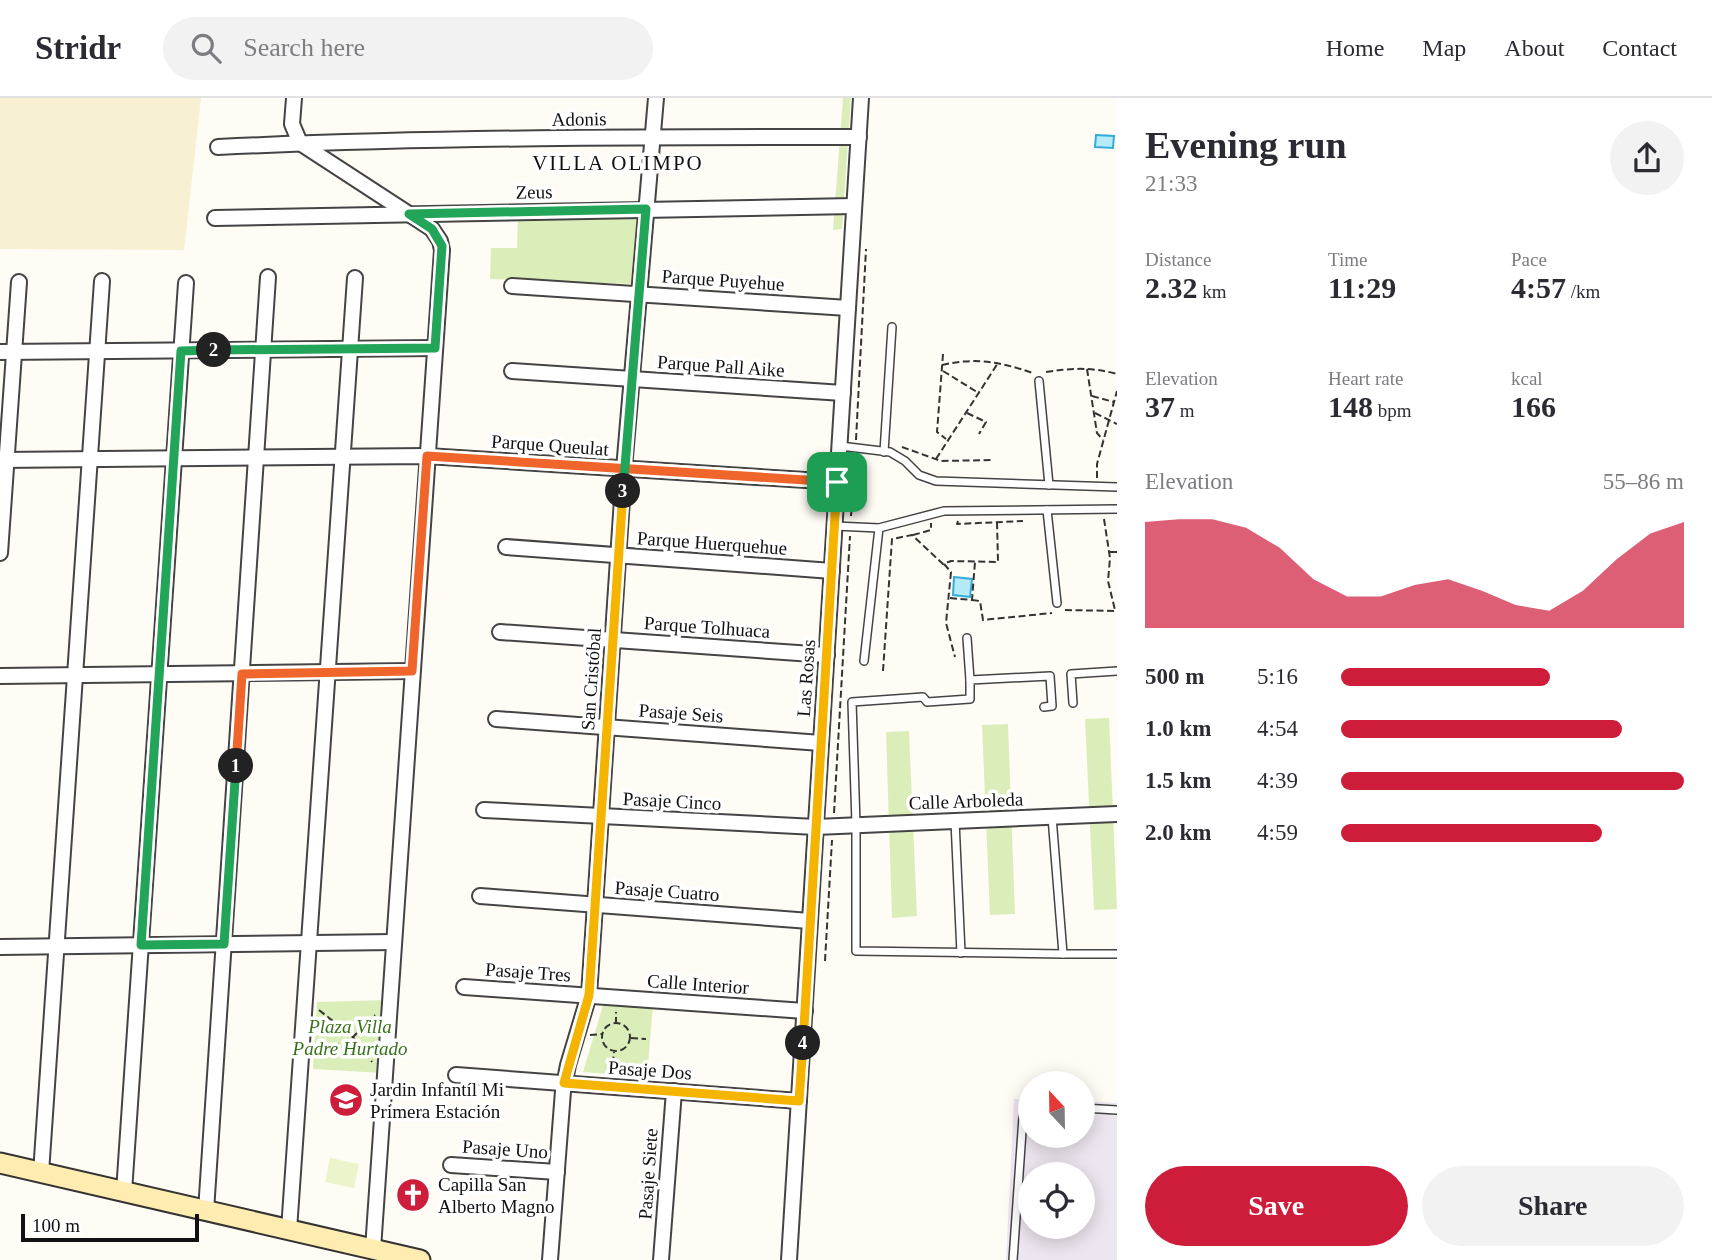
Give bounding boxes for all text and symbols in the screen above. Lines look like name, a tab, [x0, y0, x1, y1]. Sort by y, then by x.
search box	[163, 17, 653, 80]
icon: search	[187, 29, 225, 67]
text: Stridr	[35, 30, 121, 66]
text: Search here	[243, 33, 365, 62]
text: Home	[1326, 35, 1384, 61]
text: Map	[1422, 35, 1466, 61]
text: About	[1504, 35, 1564, 61]
text: Contact	[1602, 35, 1677, 61]
street label: Adonis	[551, 108, 607, 130]
button: share	[1610, 121, 1684, 195]
text: Evening run	[1145, 124, 1347, 166]
district label: VILLA OLIMPO	[532, 151, 704, 175]
text: 21:33	[1145, 171, 1197, 196]
street label: Zeus	[515, 181, 553, 203]
text: Distance	[1145, 249, 1211, 270]
text: Time	[1328, 249, 1367, 270]
text: Pace	[1511, 249, 1547, 270]
street label: Parque Puyehue	[661, 265, 785, 295]
text: 2.32	[1145, 271, 1198, 304]
text: 11:29	[1328, 271, 1396, 304]
text: 4:57	[1511, 271, 1566, 304]
text: km	[1198, 281, 1227, 302]
text: /km	[1566, 281, 1600, 302]
pin: 2	[196, 332, 232, 368]
text: 2	[209, 339, 218, 360]
street label: Parque Pall Aike	[657, 351, 785, 381]
text: Elevation	[1145, 368, 1218, 389]
text: Heart rate	[1328, 368, 1403, 389]
text: kcal	[1511, 368, 1543, 389]
text: 37	[1145, 390, 1175, 423]
text: 148	[1328, 390, 1373, 423]
text: 166	[1511, 390, 1556, 423]
text: m	[1175, 400, 1195, 421]
text: bpm	[1373, 400, 1412, 421]
street label: Parque Queulat	[491, 430, 610, 460]
pin	[807, 452, 867, 512]
icon: arrive	[818, 463, 856, 501]
text: Elevation	[1145, 469, 1233, 494]
text: 55–86 m	[1603, 469, 1684, 494]
pin: 3	[606, 474, 640, 508]
text: 3	[618, 480, 627, 501]
street label: Parque Huerquehue	[636, 527, 788, 559]
street label: Parque Tolhuaca	[643, 612, 771, 642]
street label: San Cristóbal	[577, 627, 605, 731]
street label: Las Rosas	[793, 639, 819, 717]
text: 500 m	[1145, 664, 1204, 689]
text: 5:16	[1257, 664, 1298, 689]
street label: Pasaje Seis	[638, 700, 724, 726]
text: 1.0 km	[1145, 716, 1211, 741]
text: 4:54	[1257, 716, 1298, 741]
pin: 1	[218, 748, 254, 784]
text: 1	[231, 755, 240, 776]
text: 1.5 km	[1145, 768, 1211, 793]
text: 4:39	[1257, 768, 1298, 793]
street label: Pasaje Cinco	[622, 788, 722, 814]
street label: Calle Arboleda	[908, 788, 1024, 813]
text: 2.0 km	[1145, 820, 1211, 845]
text: 4:59	[1257, 820, 1298, 845]
street label: Pasaje Cuatro	[614, 877, 720, 905]
street label: Pasaje Tres	[484, 959, 572, 985]
street label: Calle Interior	[646, 970, 750, 998]
park label: Plaza Villa Padre Hurtado	[292, 1016, 407, 1059]
pin: 4	[786, 1026, 820, 1060]
text: 4	[798, 1032, 807, 1053]
street label: Pasaje Dos	[607, 1057, 693, 1083]
north arrow	[1018, 1071, 1096, 1148]
map controls	[1018, 1071, 1095, 1239]
place label: Jardin Infantíl Mi Primera Estación	[370, 1079, 504, 1122]
school or university icon: Jardin Infantíl Mi Primera Estación	[327, 1081, 365, 1119]
street label: Pasaje Siete	[634, 1128, 662, 1220]
street label: Pasaje Uno	[461, 1136, 549, 1162]
button: locate	[1018, 1162, 1095, 1239]
button: Save	[1145, 1166, 1408, 1246]
button: Share	[1422, 1166, 1684, 1246]
place label: Capilla San Alberto Magno	[438, 1174, 555, 1217]
church icon: Capilla San Alberto Magno	[394, 1176, 432, 1214]
scale bar	[21, 1211, 200, 1243]
text: 100 m	[32, 1215, 80, 1236]

